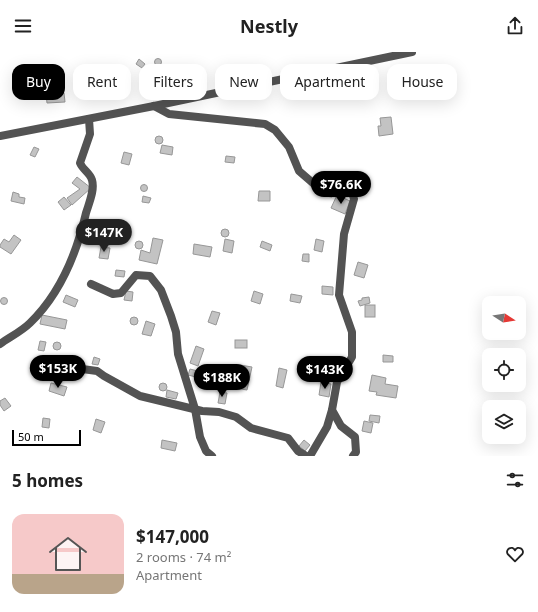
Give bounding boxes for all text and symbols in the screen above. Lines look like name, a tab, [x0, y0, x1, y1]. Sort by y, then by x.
text: Nestly	[240, 14, 298, 38]
icon: menu	[12, 15, 34, 37]
icon: share	[504, 15, 526, 37]
chip: Buy	[12, 64, 65, 100]
chip: Rent	[73, 64, 131, 100]
chip: Filters	[139, 64, 207, 100]
chip: New	[215, 64, 272, 100]
chip: Apartment	[280, 64, 379, 100]
chip: House	[387, 64, 457, 100]
pin: $76.6K	[308, 171, 374, 205]
text: $76.6K	[320, 175, 362, 193]
pin: $147K	[76, 219, 132, 253]
text: $147K	[85, 223, 123, 241]
north arrow	[482, 296, 526, 340]
map controls	[482, 296, 526, 444]
button: locate	[482, 348, 526, 392]
pin: $153K	[30, 355, 86, 389]
pin: $143K	[297, 356, 353, 390]
text: $153K	[39, 359, 77, 377]
text: $143K	[306, 360, 344, 378]
pin: $188K	[194, 364, 250, 398]
text: $188K	[203, 368, 241, 386]
button: layers	[482, 400, 526, 444]
scale bar	[12, 428, 81, 447]
text: 50 m	[18, 429, 44, 444]
text: 5 homes	[12, 469, 83, 492]
icon: filters	[504, 469, 526, 491]
text: $147,000	[136, 525, 209, 548]
icon: home	[44, 530, 92, 578]
icon: heart	[504, 543, 526, 565]
text: 2 rooms · 74 m²	[136, 548, 231, 566]
text: Apartment	[136, 566, 202, 584]

